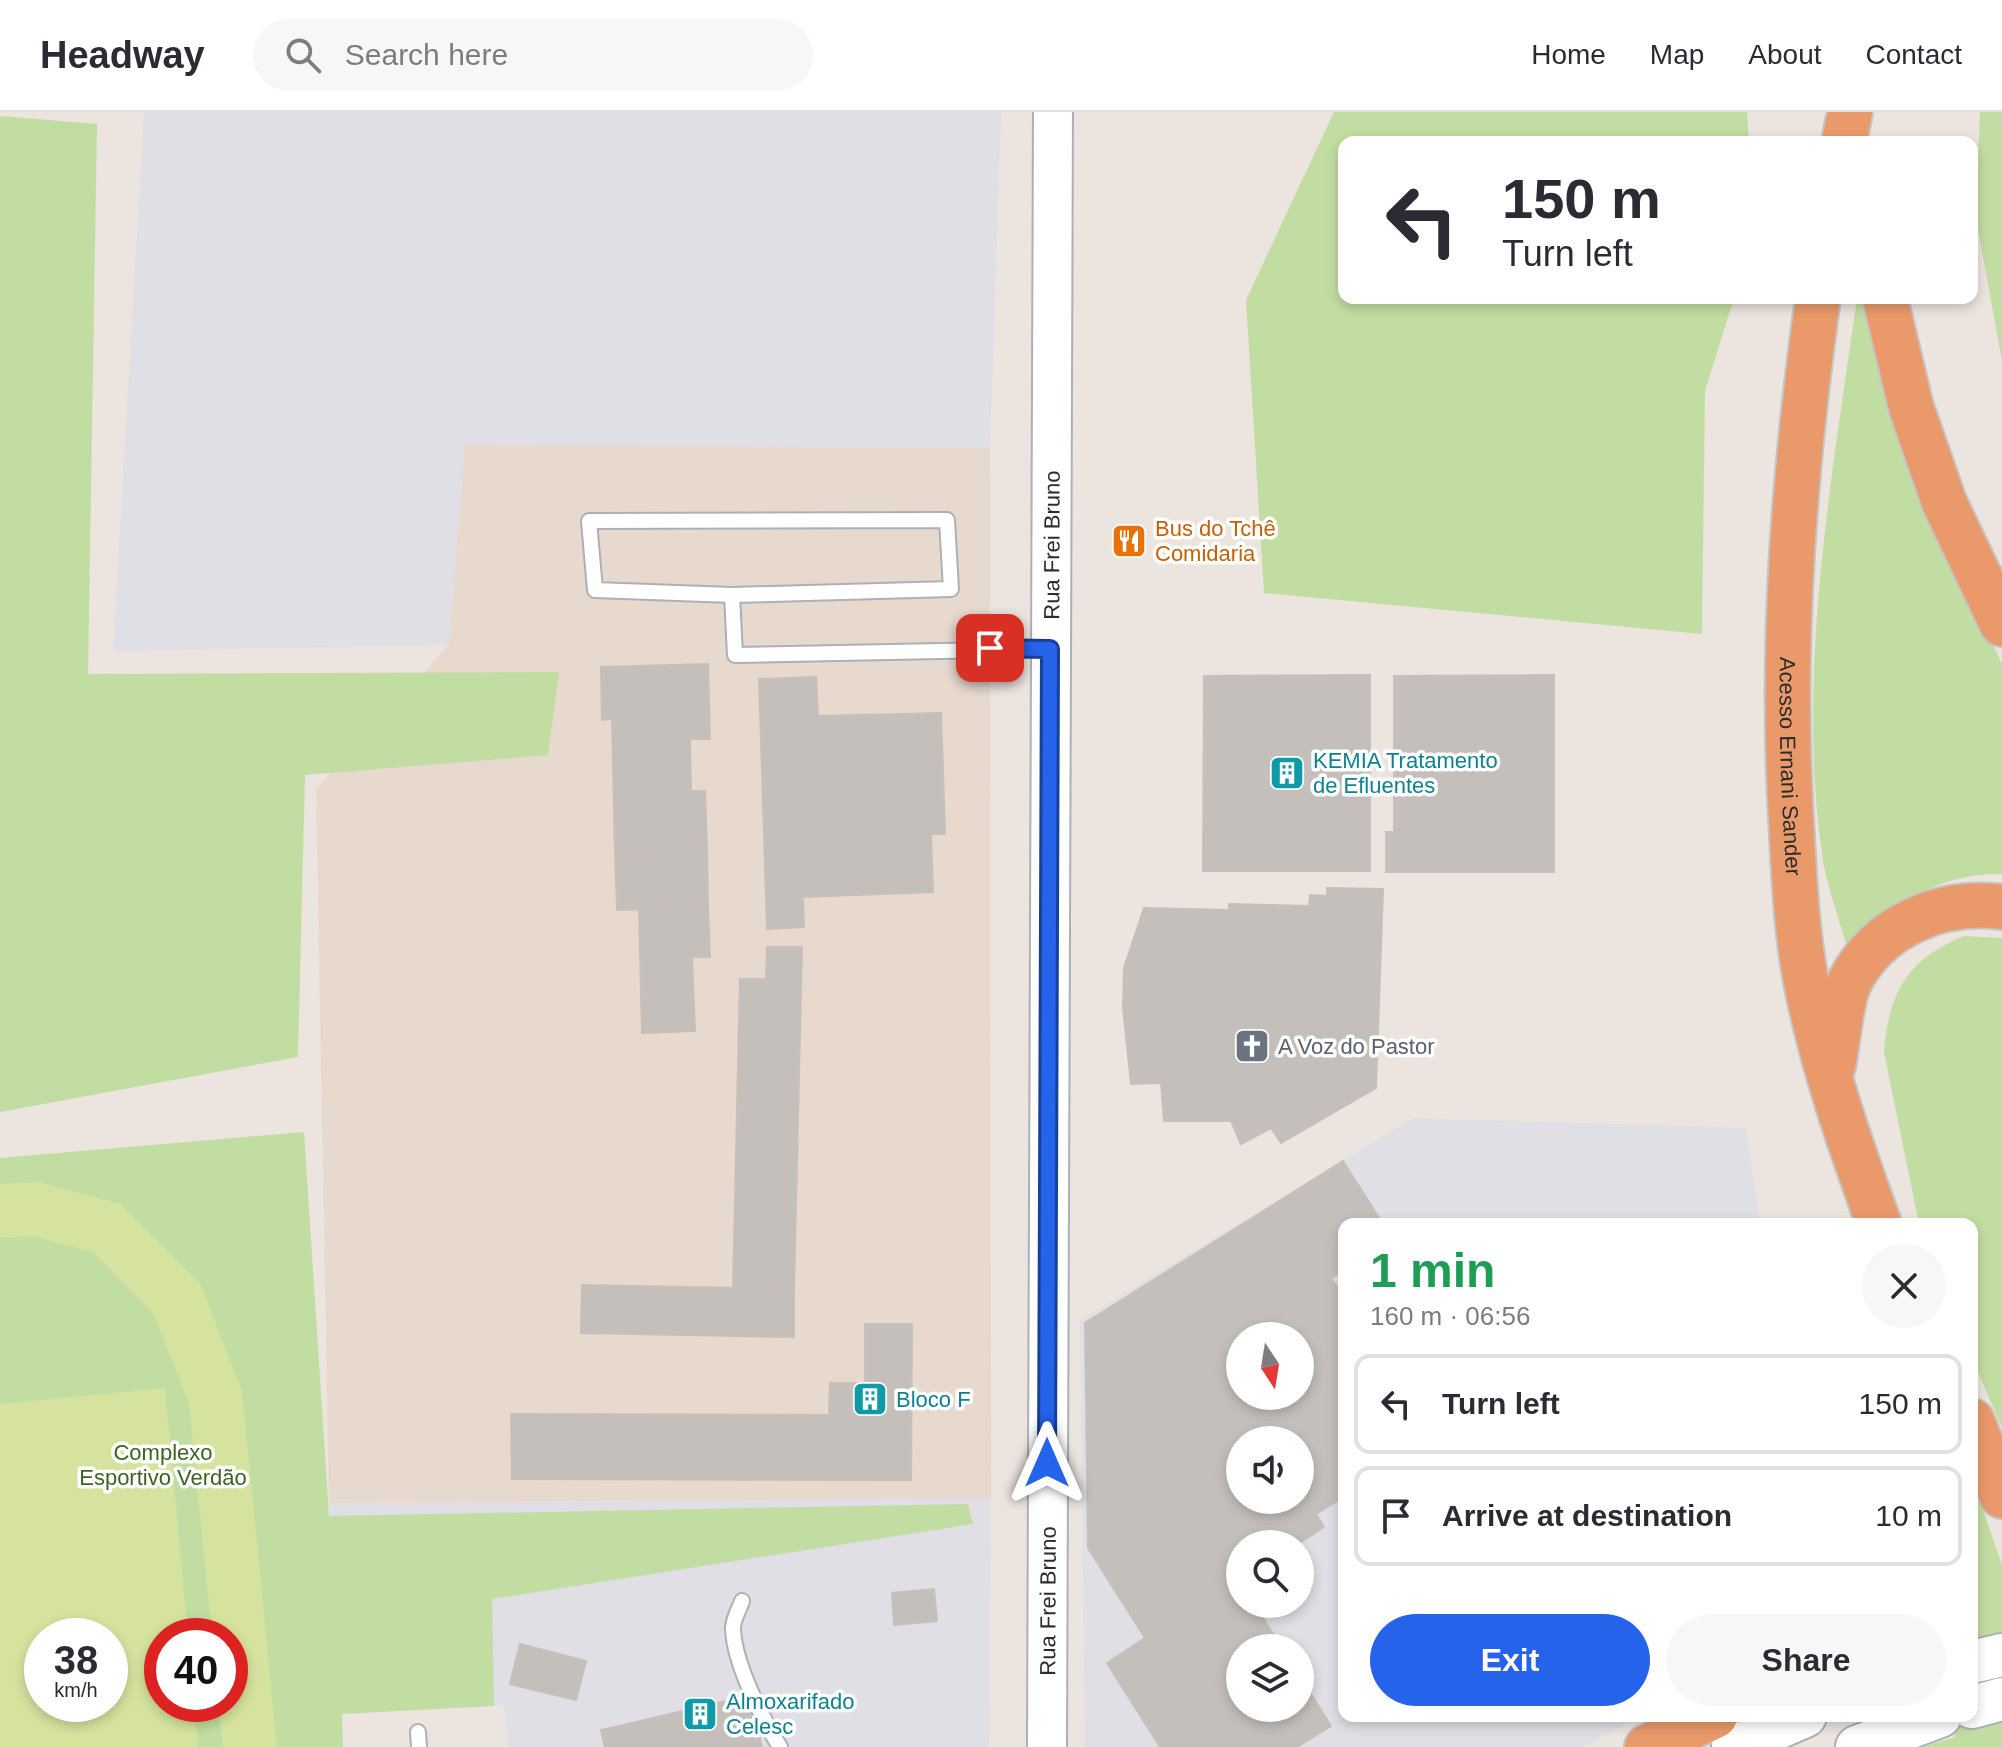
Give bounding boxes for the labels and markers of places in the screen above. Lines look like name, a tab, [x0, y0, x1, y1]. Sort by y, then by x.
place label: Bus do Tchê Comidaria	[1155, 516, 1276, 566]
restaurant icon: Bus do Tchê Comidaria	[1110, 522, 1148, 560]
pin	[956, 614, 1024, 682]
place label: KEMIA Tratamento de Efluentes	[1313, 748, 1498, 798]
building icon: KEMIA Tratamento de Efluentes	[1268, 754, 1306, 792]
church icon: A Voz do Pastor	[1233, 1027, 1271, 1065]
place label: A Voz do Pastor	[1278, 1034, 1435, 1059]
building icon: Bloco F	[851, 1380, 889, 1418]
place label: Bloco F	[896, 1387, 971, 1412]
place label: Almoxarifado Celesc	[726, 1689, 854, 1739]
building icon: Almoxarifado Celesc	[681, 1695, 719, 1733]

